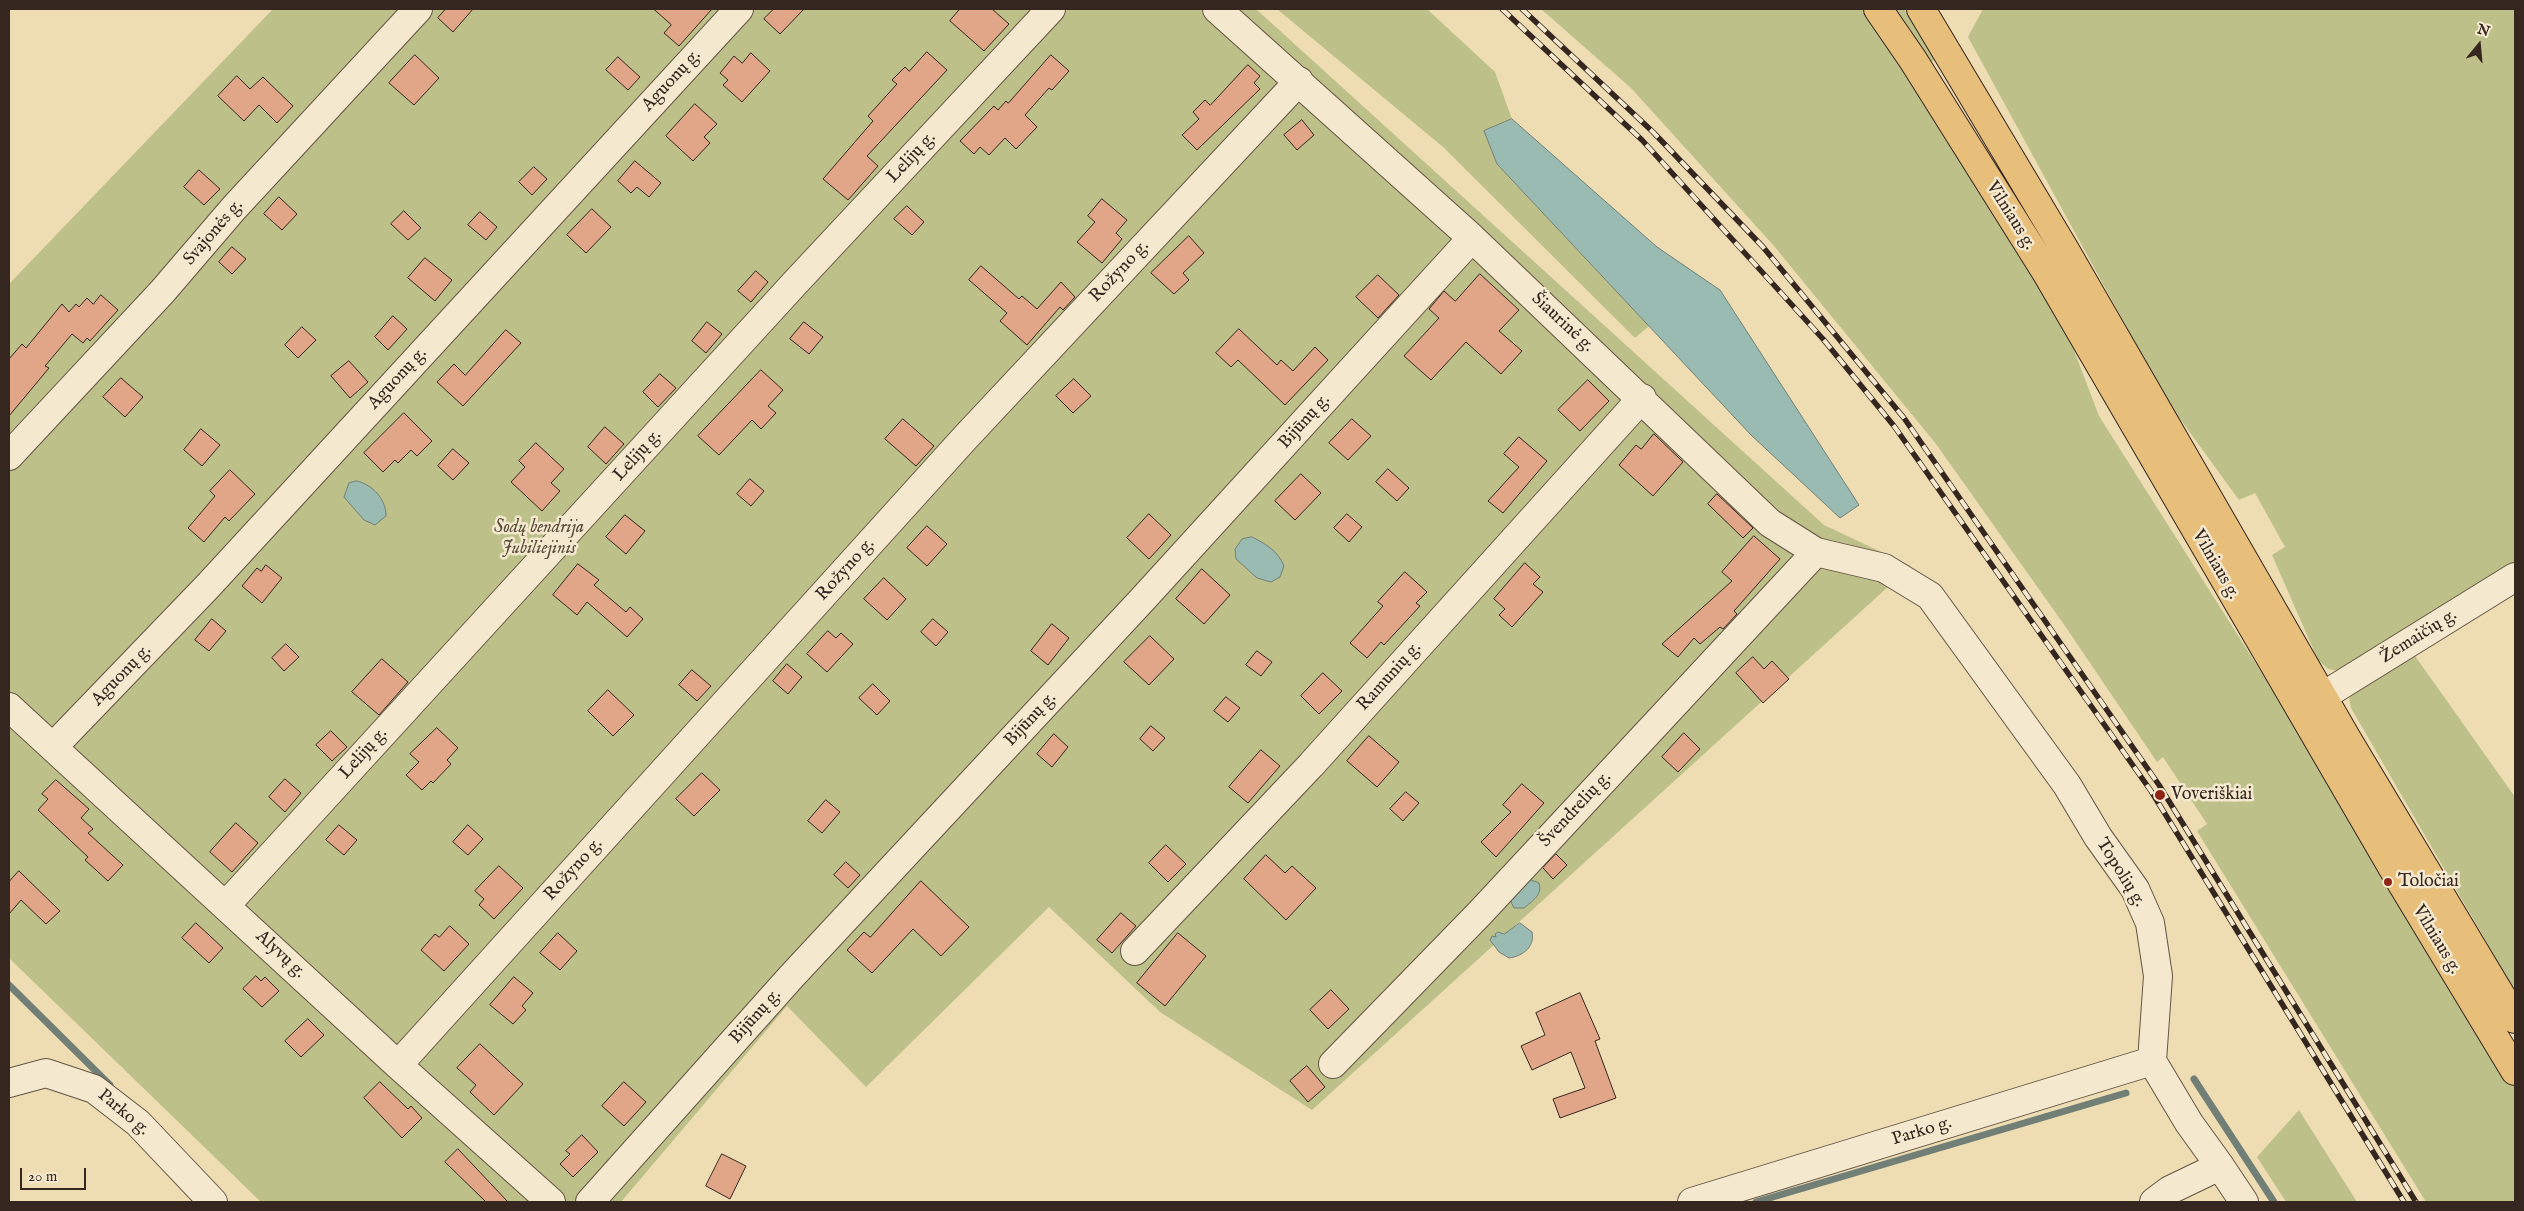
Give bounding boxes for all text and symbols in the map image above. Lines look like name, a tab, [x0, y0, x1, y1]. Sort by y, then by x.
north arrow	[2454, 20, 2504, 70]
text: N	[2475, 20, 2492, 41]
street label: Aguonų g.	[638, 45, 706, 117]
street label: Lelijų g.	[883, 128, 941, 188]
street label: Vilniaus g.	[1980, 178, 2040, 254]
street label: Svajonės g.	[180, 196, 248, 270]
street label: Rožyno g.	[1086, 236, 1154, 308]
street label: Šiaurinė g.	[1526, 289, 1598, 357]
street label: Aguonų g.	[364, 343, 432, 415]
street label: Bijūnų g.	[1275, 390, 1335, 454]
street label: Lelijų g.	[609, 426, 667, 486]
park label: Sodų bendrija Jubiliejinis	[494, 517, 584, 560]
street label: Vilniaus g.	[2186, 526, 2244, 604]
street label: Rožyno g.	[812, 534, 880, 606]
street label: Žemaičių g.	[2377, 605, 2461, 669]
street label: Ramunių g.	[1353, 638, 1427, 716]
street label: Aguonų g.	[87, 641, 157, 711]
street label: Bijūnų g.	[1000, 688, 1062, 752]
street label: Lelijų g.	[335, 724, 393, 784]
street label: Švendrelių g.	[1535, 768, 1617, 852]
place label: Voveriškiai	[2171, 784, 2252, 806]
marker: Voveriškiai	[2153, 788, 2167, 802]
street label: Rožyno g.	[540, 834, 608, 906]
street label: Topolių g.	[2090, 835, 2150, 911]
place label: Toločiai	[2398, 871, 2459, 893]
marker: Toločiai	[2382, 876, 2394, 888]
street label: Vilniaus g.	[2407, 902, 2465, 978]
street label: Alyvų g.	[251, 926, 309, 984]
street label: Bijūnų g.	[726, 985, 786, 1049]
street label: Parko g.	[93, 1085, 153, 1141]
street label: Parko g.	[1890, 1113, 1954, 1151]
scale bar	[22, 1158, 89, 1190]
text: 20 m	[28, 1167, 57, 1186]

